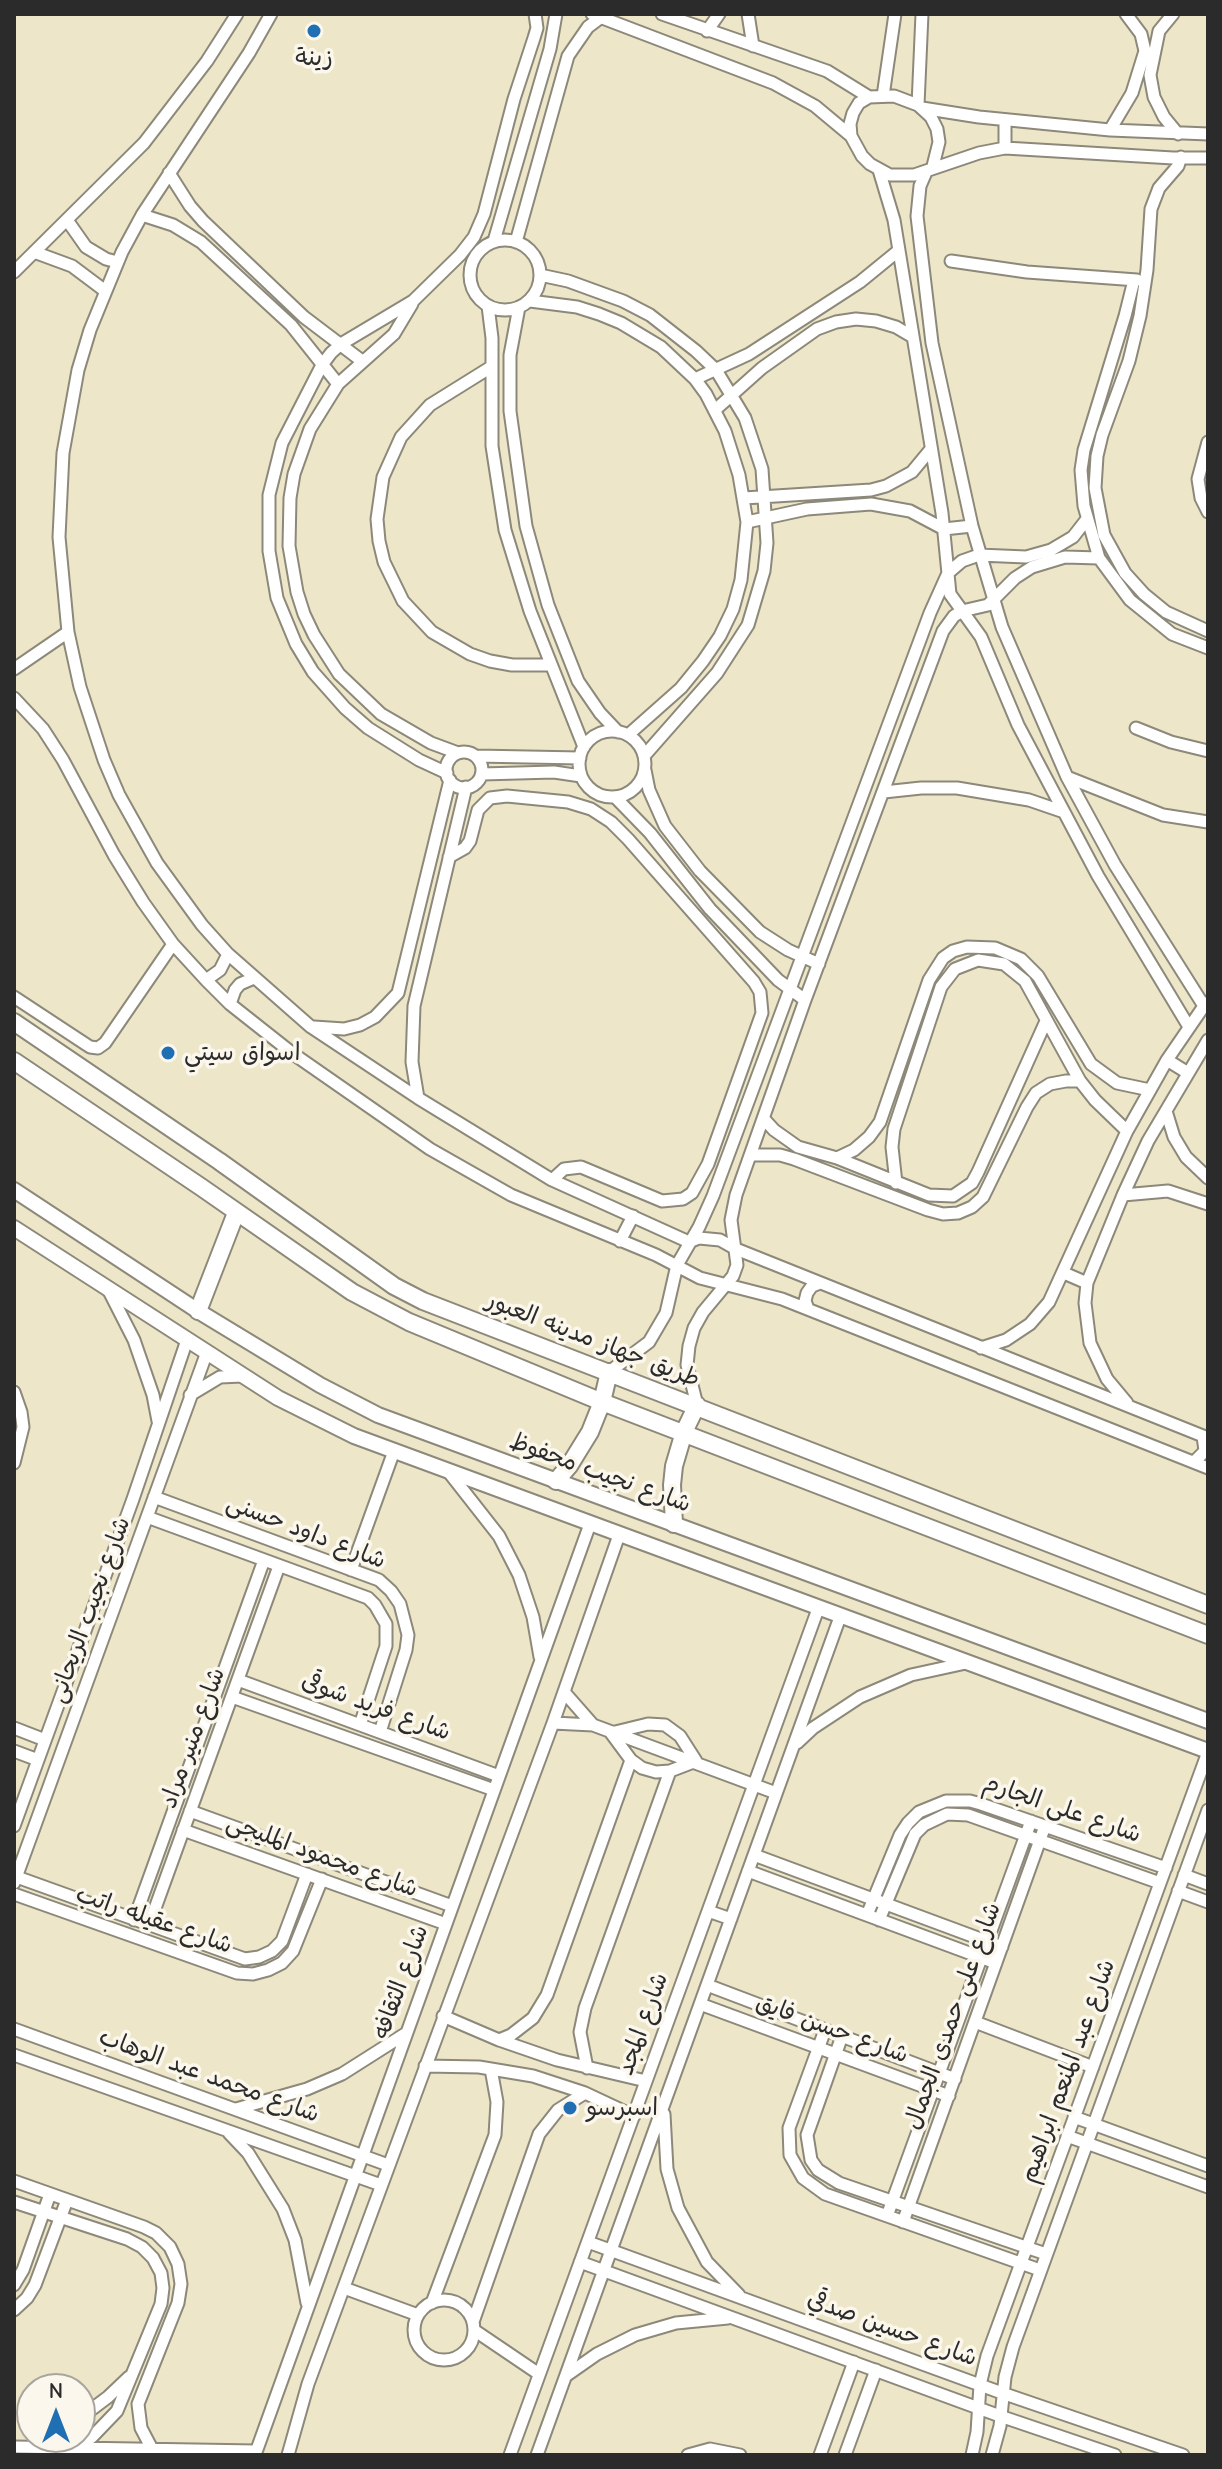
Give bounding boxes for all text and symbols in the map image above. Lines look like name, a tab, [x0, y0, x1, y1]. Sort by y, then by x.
marker: زينة	[305, 22, 323, 40]
place label: زينة	[295, 44, 333, 72]
place label: اسواق سيتي	[184, 1039, 300, 1067]
marker: اسواق سيتي	[159, 1044, 177, 1062]
street label: طريق جهاز مدينه العبور	[482, 1286, 704, 1394]
street label: شارع نجيب محفوظ	[505, 1427, 695, 1519]
street label: شارع داود حسنى	[222, 1488, 390, 1576]
street label: شارع نجيب الريحانى	[43, 1513, 137, 1707]
street label: شارع منير مراد	[154, 1664, 232, 1812]
street label: شارع فريد شوقى	[297, 1667, 455, 1747]
street label: شارع على الجارم	[979, 1768, 1145, 1850]
street label: شارع محمود المليجى	[222, 1808, 422, 1904]
street label: شارع عقيله راتب	[72, 1880, 236, 1960]
street label: شارع على حمدى الجمال	[898, 1898, 1008, 2134]
street label: شارع الثقافه	[367, 1921, 435, 2043]
street label: شارع عبد المنعم ابراهيم	[1014, 1955, 1122, 2187]
street label: شارع المجد	[611, 1969, 675, 2079]
street label: شارع حسن فايق	[752, 1988, 912, 2070]
street label: شارع محمد عبد الوهاب	[95, 2023, 323, 2129]
place label: اسبرسو	[586, 2094, 658, 2122]
marker: اسبرسو	[561, 2099, 579, 2117]
street label: شارع حسين صدقي	[803, 2285, 981, 2373]
north arrow	[16, 2373, 96, 2453]
text: N	[49, 2378, 63, 2404]

